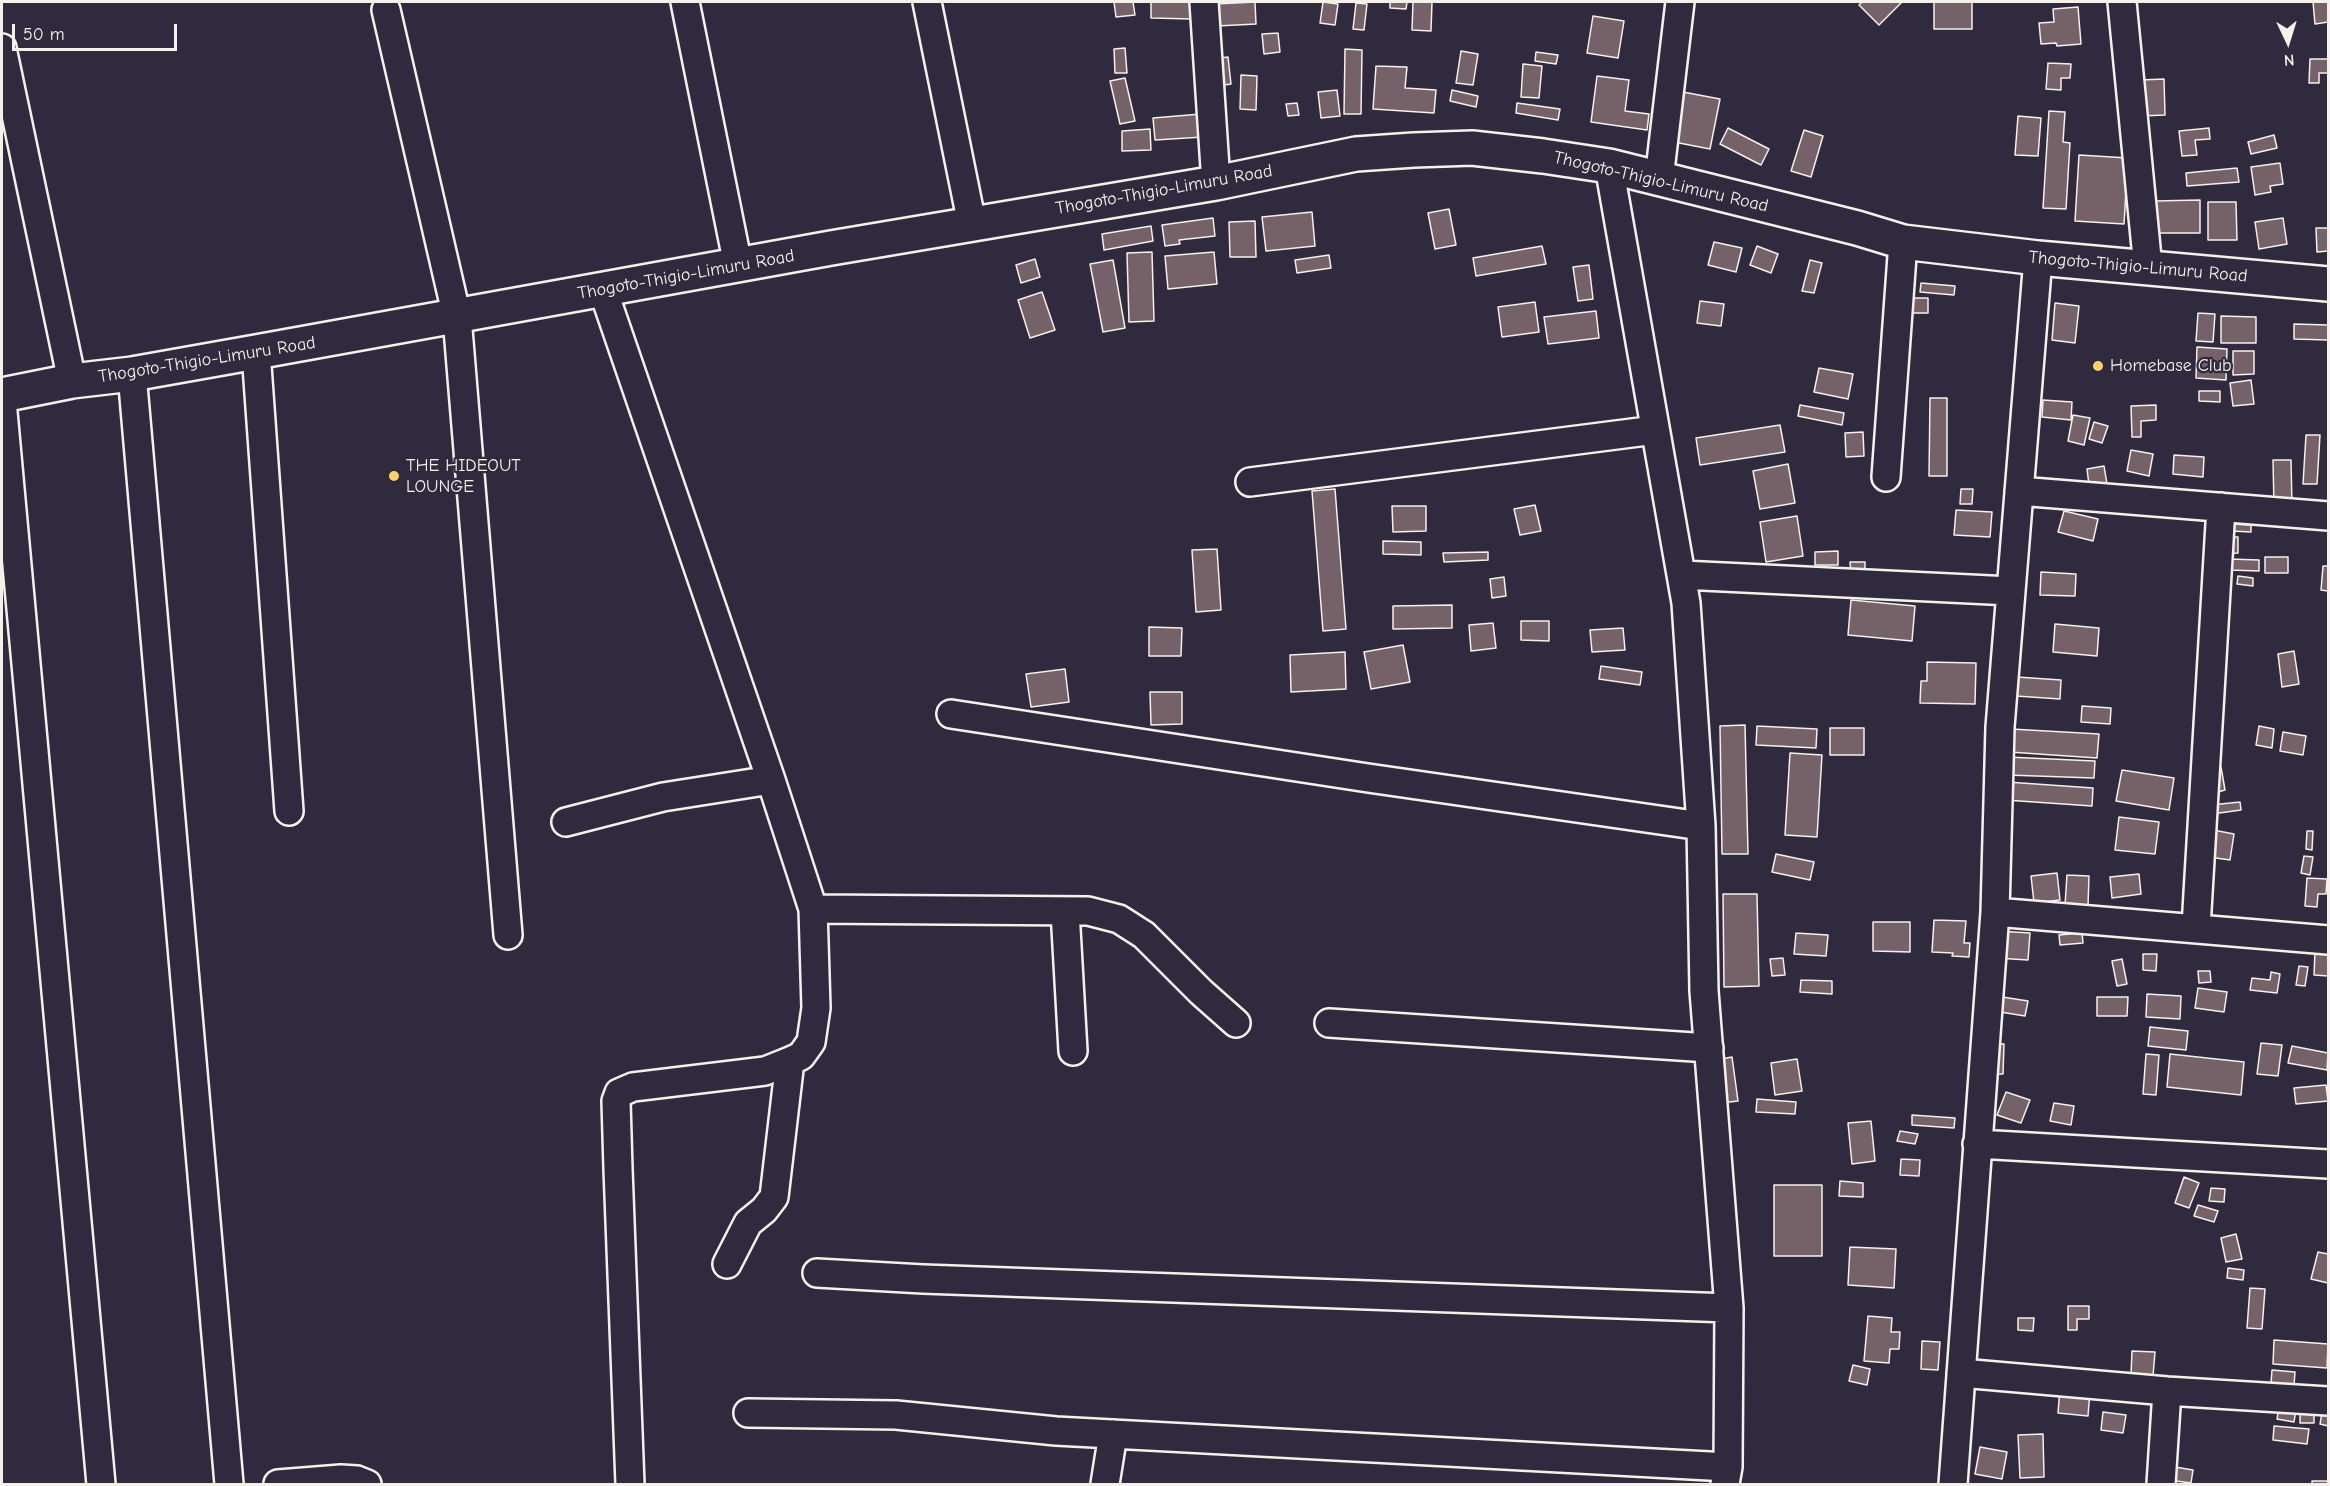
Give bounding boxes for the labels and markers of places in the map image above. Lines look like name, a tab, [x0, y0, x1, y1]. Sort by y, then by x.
place label: Homebase Club	[2110, 355, 2232, 377]
marker: Homebase Club	[2091, 359, 2105, 373]
place label: THE HIDEOUT LOUNGE	[406, 455, 521, 498]
marker: THE HIDEOUT LOUNGE	[387, 469, 401, 483]

